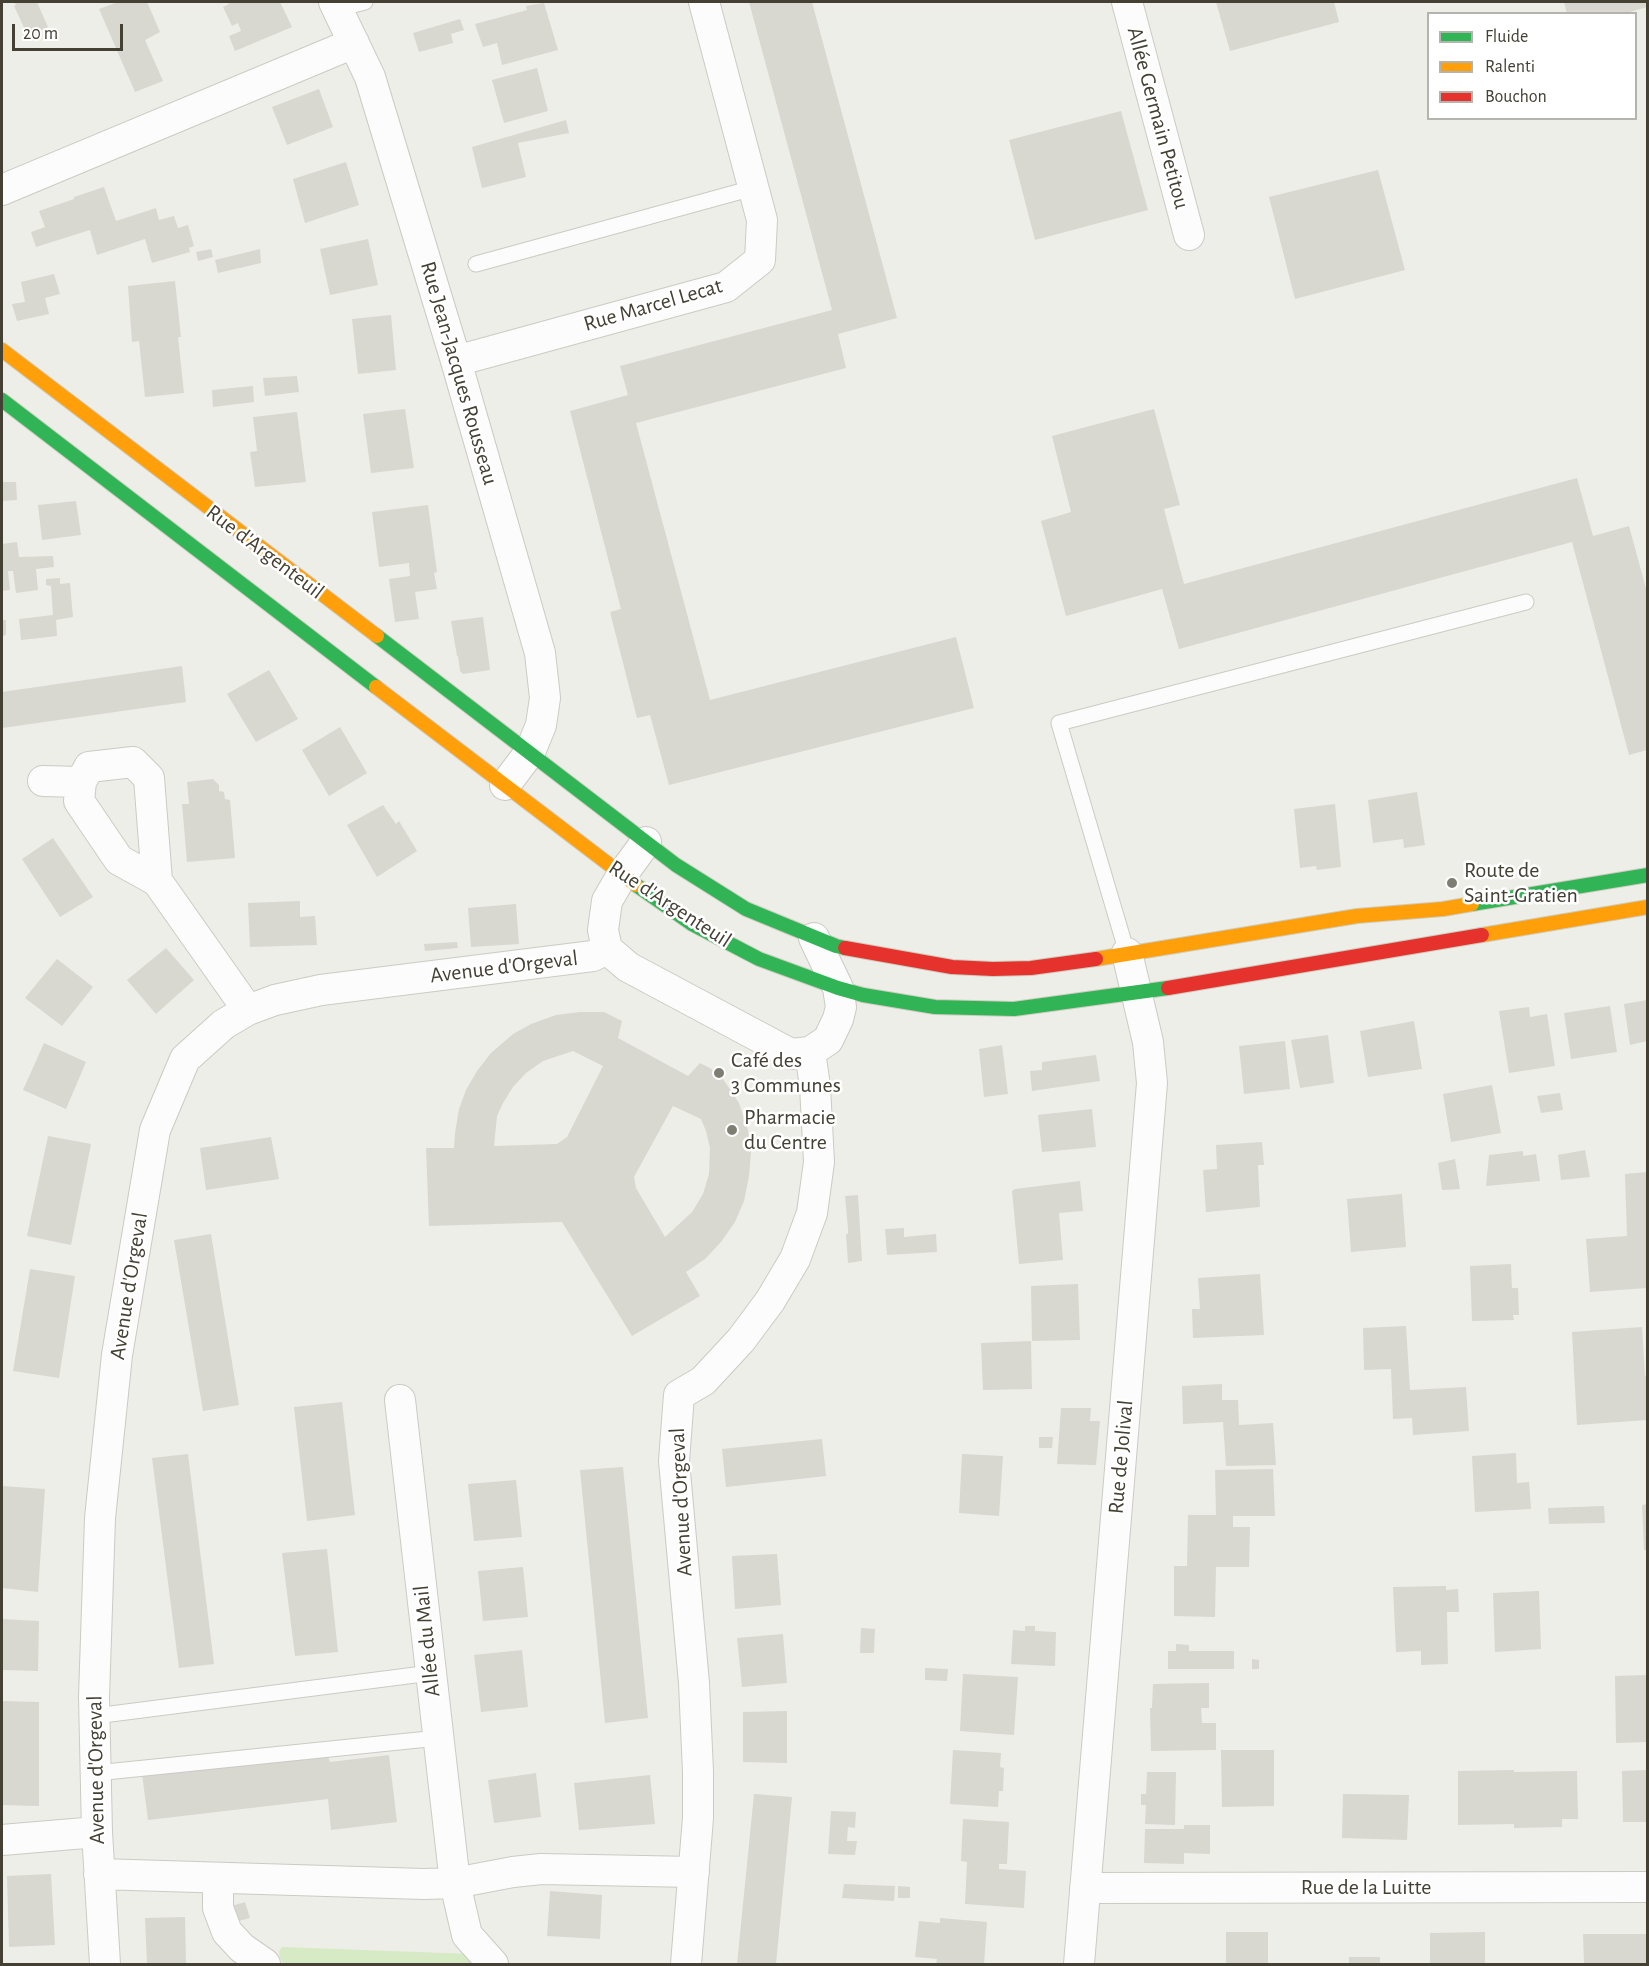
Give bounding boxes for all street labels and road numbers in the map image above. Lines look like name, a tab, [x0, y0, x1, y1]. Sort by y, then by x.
street label: Allée Germain Petitou	[1121, 24, 1195, 212]
street label: Rue Jean-Jacques Rousseau	[414, 258, 504, 488]
street label: Rue Marcel Lecat	[581, 273, 725, 337]
street label: Rue d'Argenteuil	[201, 499, 329, 605]
street label: Rue d'Argenteuil	[604, 855, 736, 953]
street label: Avenue d'Orgeval	[428, 945, 580, 989]
street label: Avenue d'Orgeval	[104, 1210, 154, 1362]
street label: Rue de Jolival	[1103, 1399, 1139, 1515]
street label: Avenue d'Orgeval	[664, 1427, 698, 1577]
street label: Allée du Mail	[408, 1584, 446, 1698]
street label: Avenue d'Orgeval	[82, 1695, 110, 1845]
street label: Rue de la Luitte	[1301, 1874, 1431, 1900]

